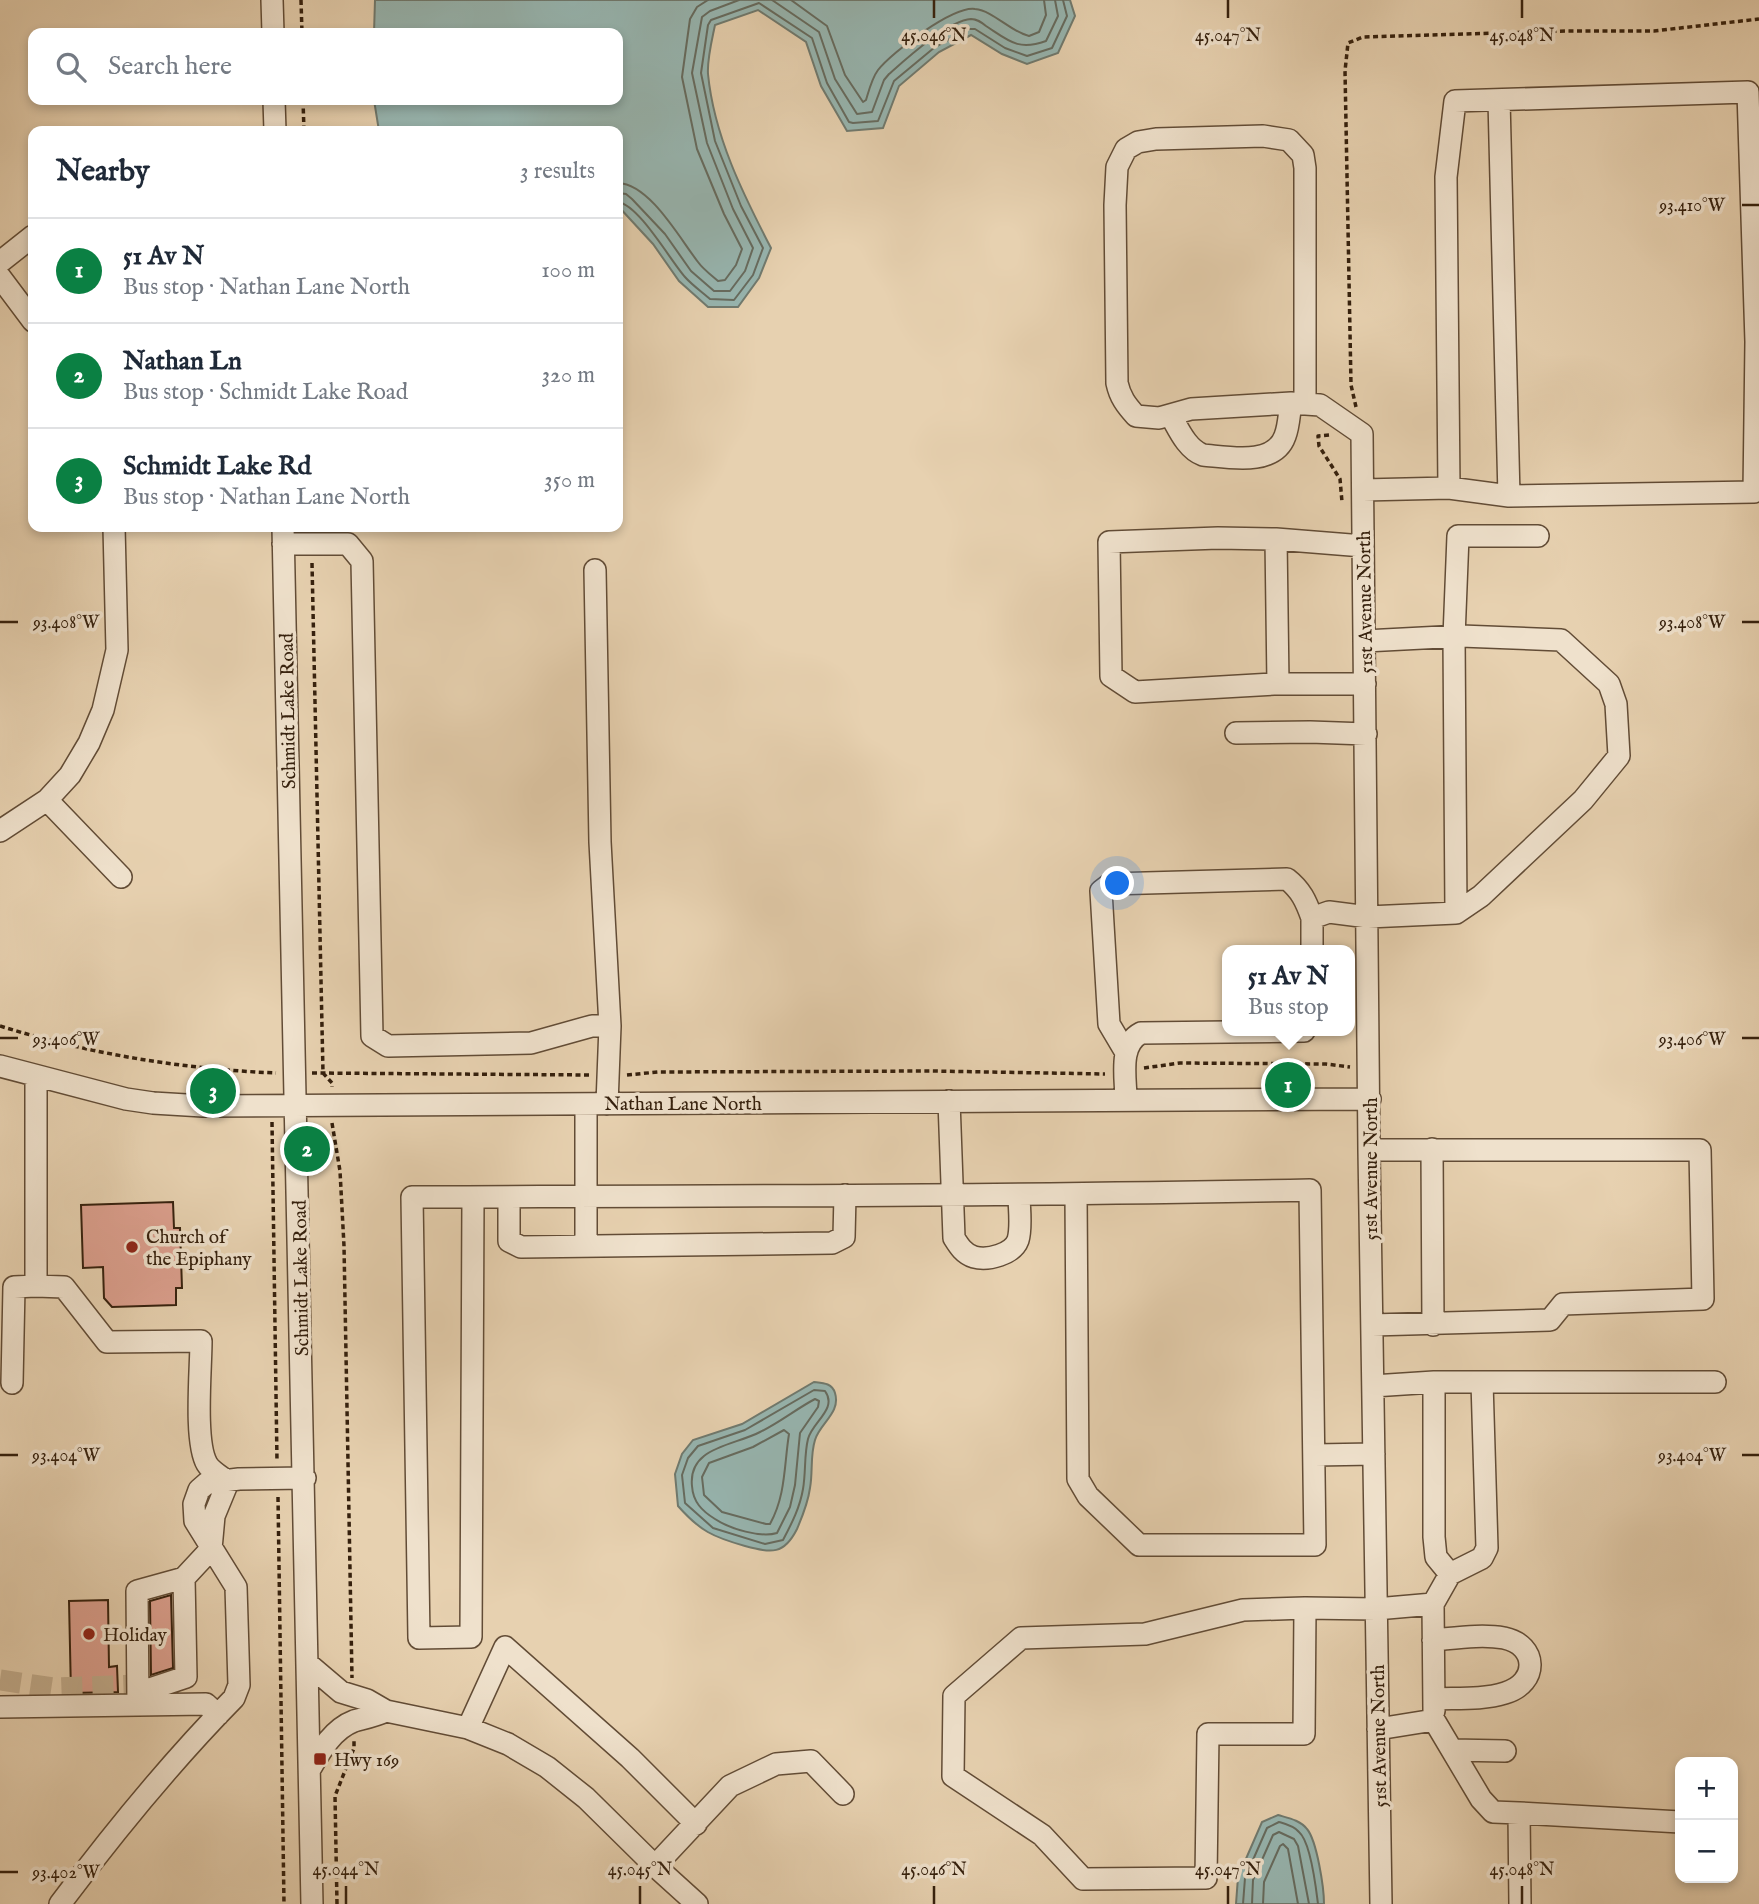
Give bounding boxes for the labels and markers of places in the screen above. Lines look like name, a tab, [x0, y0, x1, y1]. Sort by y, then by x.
pin: 1	[1265, 1059, 1311, 1111]
pin: 3	[190, 1065, 236, 1117]
pin: 2	[284, 1123, 330, 1175]
place label: Church of the Epiphany	[146, 1226, 252, 1272]
marker: Church of the Epiphany	[124, 1239, 140, 1255]
place label: Holiday	[103, 1624, 168, 1648]
marker: Holiday	[81, 1626, 97, 1642]
place label: Hwy 169	[334, 1749, 399, 1773]
marker: Hwy 169	[312, 1751, 328, 1767]

